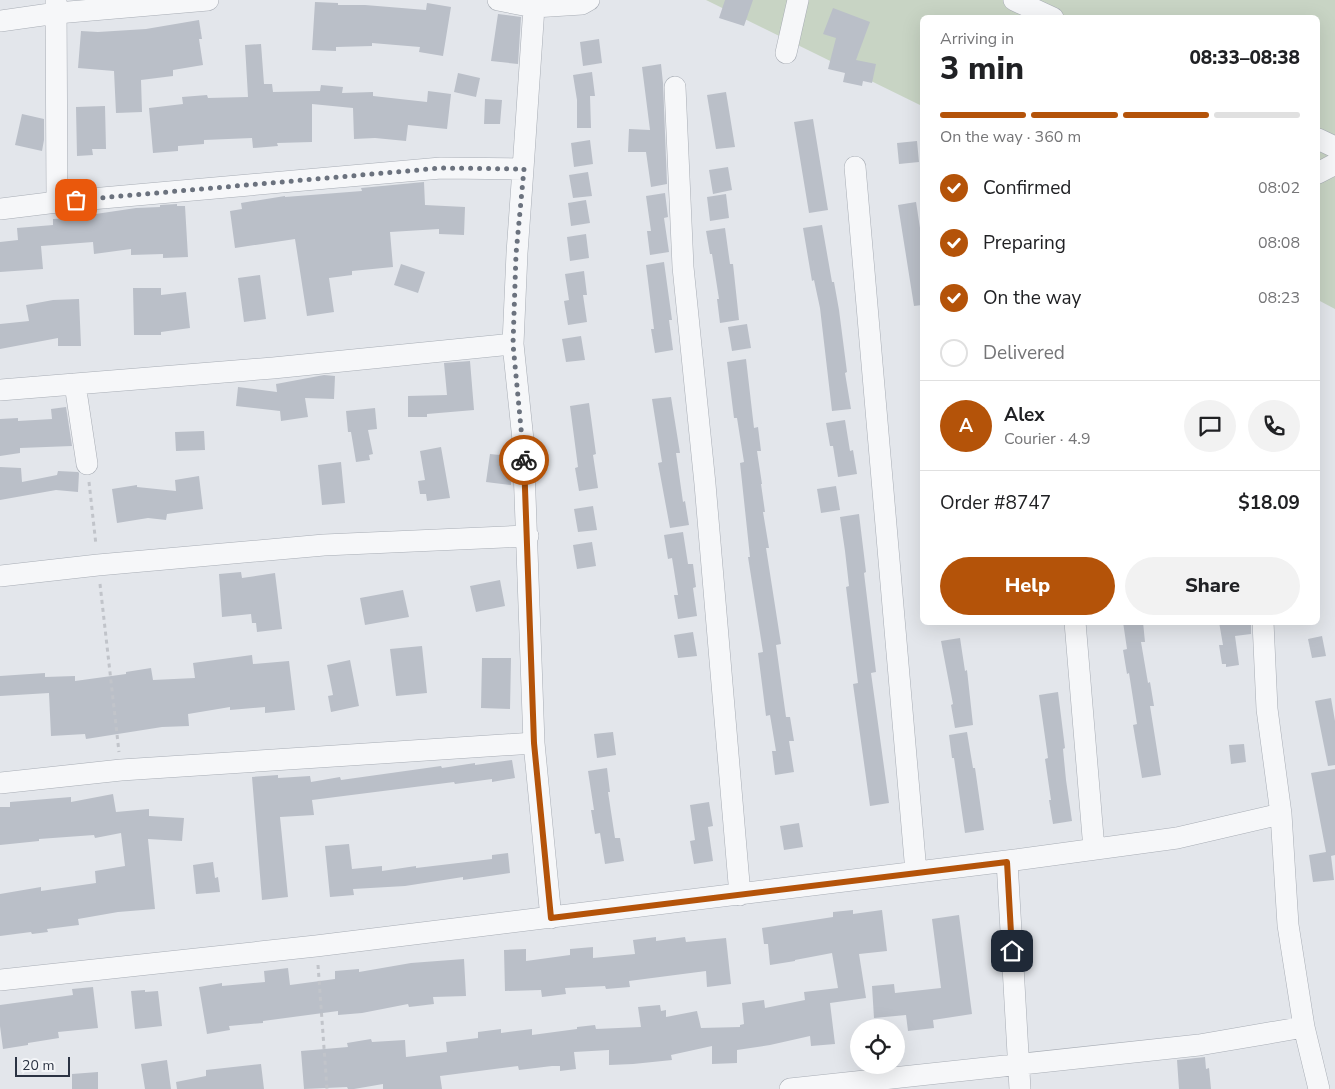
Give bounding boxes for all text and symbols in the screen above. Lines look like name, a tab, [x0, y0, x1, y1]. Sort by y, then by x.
text: Arriving in	[940, 28, 1014, 50]
text: 08:33–08:38	[1189, 45, 1300, 71]
text: 3 min	[940, 47, 1024, 90]
text: On the way · 360 m	[940, 126, 1081, 148]
icon: check	[940, 174, 968, 202]
text: Confirmed	[983, 175, 1071, 201]
text: 08:02	[1258, 177, 1300, 199]
pin	[55, 179, 97, 221]
icon: bag	[62, 186, 90, 214]
icon: check	[940, 229, 968, 257]
text: Preparing	[983, 230, 1066, 256]
text: 08:08	[1258, 232, 1300, 254]
icon: check	[940, 284, 968, 312]
text: On the way	[983, 285, 1081, 311]
text: 08:23	[1258, 287, 1300, 309]
text: Delivered	[983, 340, 1065, 366]
button: chat	[1184, 400, 1236, 452]
button: phone	[1248, 400, 1300, 452]
text: Alex	[1004, 402, 1045, 428]
text: A	[959, 413, 973, 439]
text: Courier · 4.9	[1004, 428, 1090, 450]
courier	[499, 435, 549, 485]
icon: bike	[510, 446, 538, 474]
text: Order #8747	[940, 490, 1051, 516]
text: $18.09	[1238, 490, 1300, 516]
button: Help	[940, 557, 1115, 615]
button: Share	[1125, 557, 1300, 615]
pin	[991, 930, 1033, 972]
icon: home	[998, 937, 1026, 965]
map controls	[850, 1019, 905, 1074]
button: locate	[850, 1019, 905, 1074]
scale bar	[15, 1054, 70, 1077]
text: 20 m	[22, 1056, 54, 1075]

